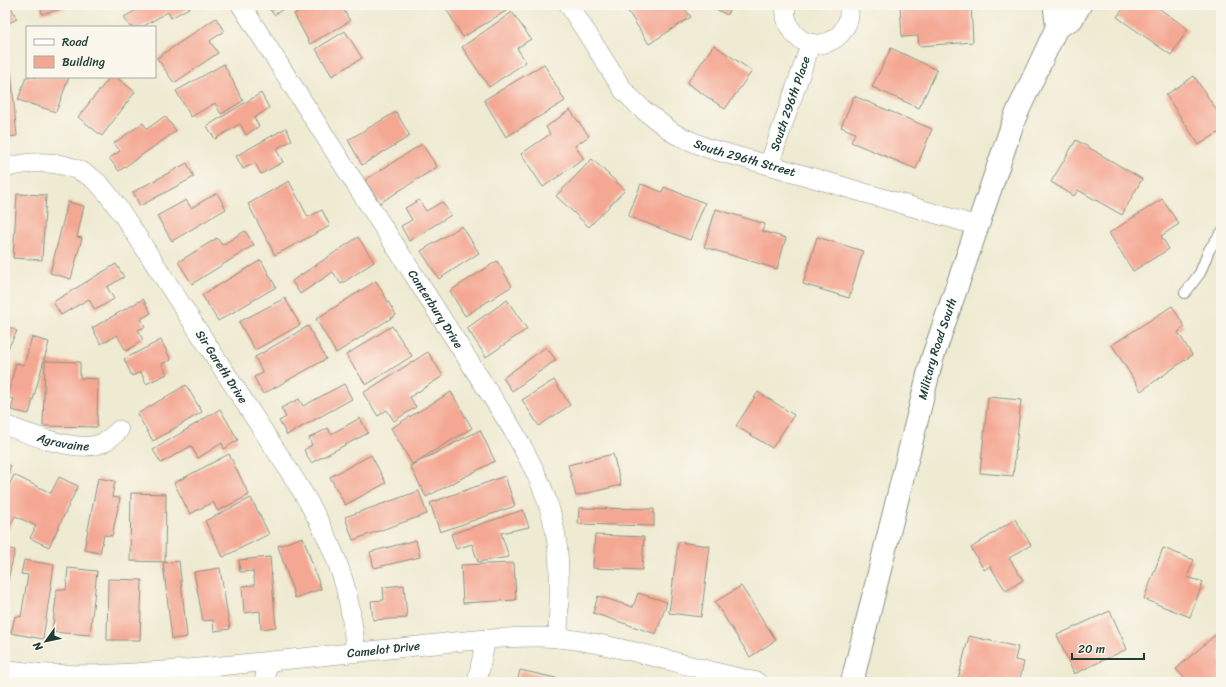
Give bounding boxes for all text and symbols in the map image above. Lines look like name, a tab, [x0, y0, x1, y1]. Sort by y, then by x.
legend	[26, 26, 156, 78]
text: Road	[62, 31, 89, 53]
text: Building	[62, 51, 105, 73]
street label: South 296th Place	[764, 53, 817, 154]
street label: South 296th Street	[690, 132, 799, 183]
street label: Canterbury Drive	[402, 265, 469, 353]
street label: Military Road South	[911, 295, 963, 402]
street label: Sir Gareth Drive	[189, 325, 254, 408]
street label: Agravaine	[33, 426, 89, 457]
north arrow	[26, 621, 66, 661]
street label: Camelot Drive	[346, 635, 421, 664]
scale bar	[1072, 635, 1144, 661]
text: N	[28, 637, 49, 655]
text: 20 m	[1078, 638, 1105, 660]

